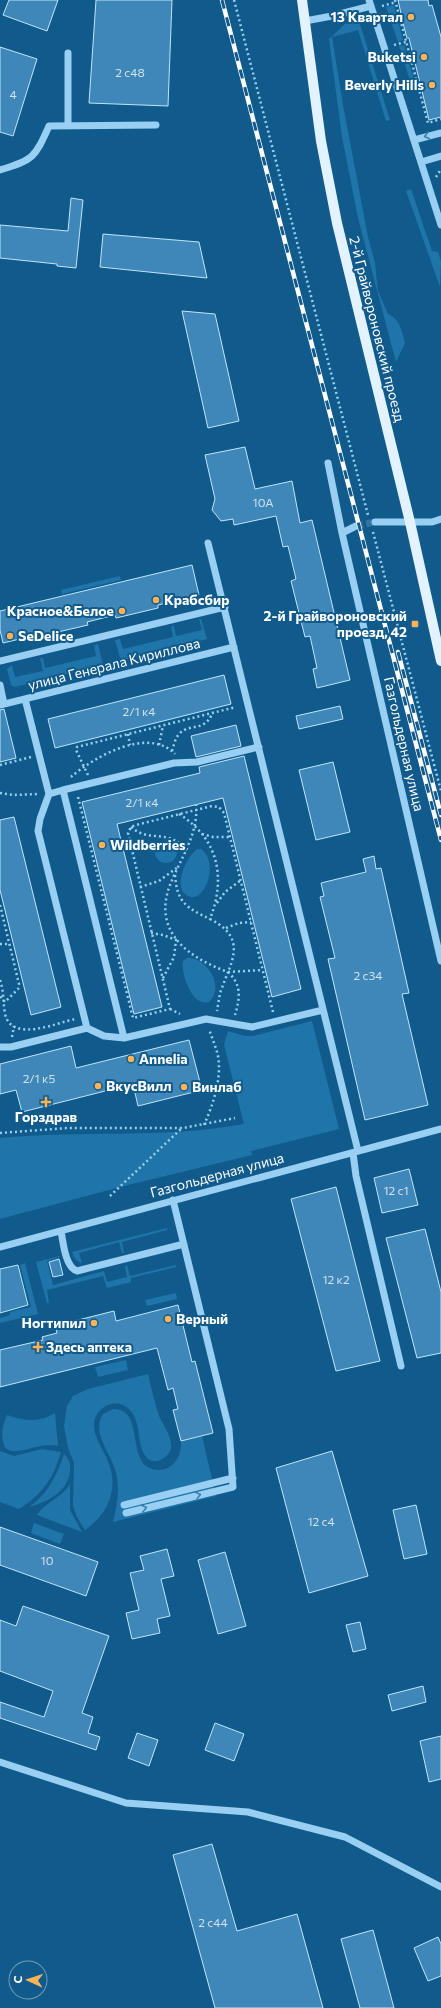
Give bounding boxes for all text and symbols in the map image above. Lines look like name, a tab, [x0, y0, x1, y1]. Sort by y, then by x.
place label: 13 Квартал	[331, 8, 403, 25]
marker: 13 Квартал	[406, 12, 416, 22]
place label: Buketsi	[367, 48, 416, 65]
marker: Buketsi	[419, 52, 429, 62]
house number: 2 с48	[115, 65, 145, 79]
place label: Beverly Hills	[344, 76, 424, 93]
marker: Beverly Hills	[427, 80, 437, 90]
house number: 4	[9, 87, 17, 101]
one-way arrow	[424, 131, 431, 140]
street label: 2-й Грайвороновский проезд	[346, 234, 409, 423]
house number: 10А	[253, 495, 273, 509]
place label: Крабсбир	[164, 591, 229, 608]
marker: Крабсбир	[151, 595, 161, 605]
place label: Красное&Белое	[7, 602, 114, 619]
marker: Красное&Белое	[117, 606, 127, 616]
place label: 2-й Грайвороновский проезд, 42	[263, 607, 407, 640]
marker: 2-й Грайвороновский проезд, 42	[410, 619, 420, 629]
place label: SeDelice	[18, 627, 73, 644]
marker: SeDelice	[5, 631, 15, 641]
street label: улица Генерала Кириллова	[26, 634, 202, 693]
street label: Газгольдерная улица	[381, 675, 428, 813]
house number: 2/1 к4	[123, 704, 155, 718]
house number: 2/1 к4	[126, 795, 158, 809]
place label: Wildberries	[110, 836, 186, 853]
marker: Wildberries	[97, 840, 107, 850]
house number: 2 с34	[354, 968, 382, 982]
place label: Annelia	[139, 1050, 188, 1067]
marker: Annelia	[126, 1054, 136, 1064]
house number: 2/1 к5	[23, 1071, 55, 1085]
place label: ВкусВилл	[106, 1077, 172, 1094]
place label: Винлаб	[192, 1078, 242, 1095]
marker: ВкусВилл	[93, 1081, 103, 1091]
marker: Винлаб	[179, 1082, 189, 1092]
marker: Горздрав	[41, 1097, 51, 1107]
place label: Горздрав	[15, 1108, 77, 1125]
street label: Газгольдерная улица	[148, 1148, 286, 1201]
house number: 12 с1	[383, 1183, 409, 1197]
house number: 12 к2	[322, 1272, 350, 1286]
place label: Верный	[176, 1310, 228, 1327]
place label: Ногтипил	[21, 1314, 86, 1331]
marker: Верный	[163, 1314, 173, 1324]
marker: Ногтипил	[89, 1318, 99, 1328]
place label: Здесь аптека	[46, 1338, 132, 1355]
marker: Здесь аптека	[33, 1342, 43, 1352]
one-way arrow	[194, 1491, 201, 1500]
one-way arrow	[141, 1504, 148, 1513]
house number: 12 с4	[307, 1514, 335, 1528]
house number: 10	[41, 1553, 54, 1567]
house number: 2 с44	[198, 1915, 228, 1929]
north arrow	[8, 1960, 48, 2000]
text: С	[11, 1975, 24, 1984]

